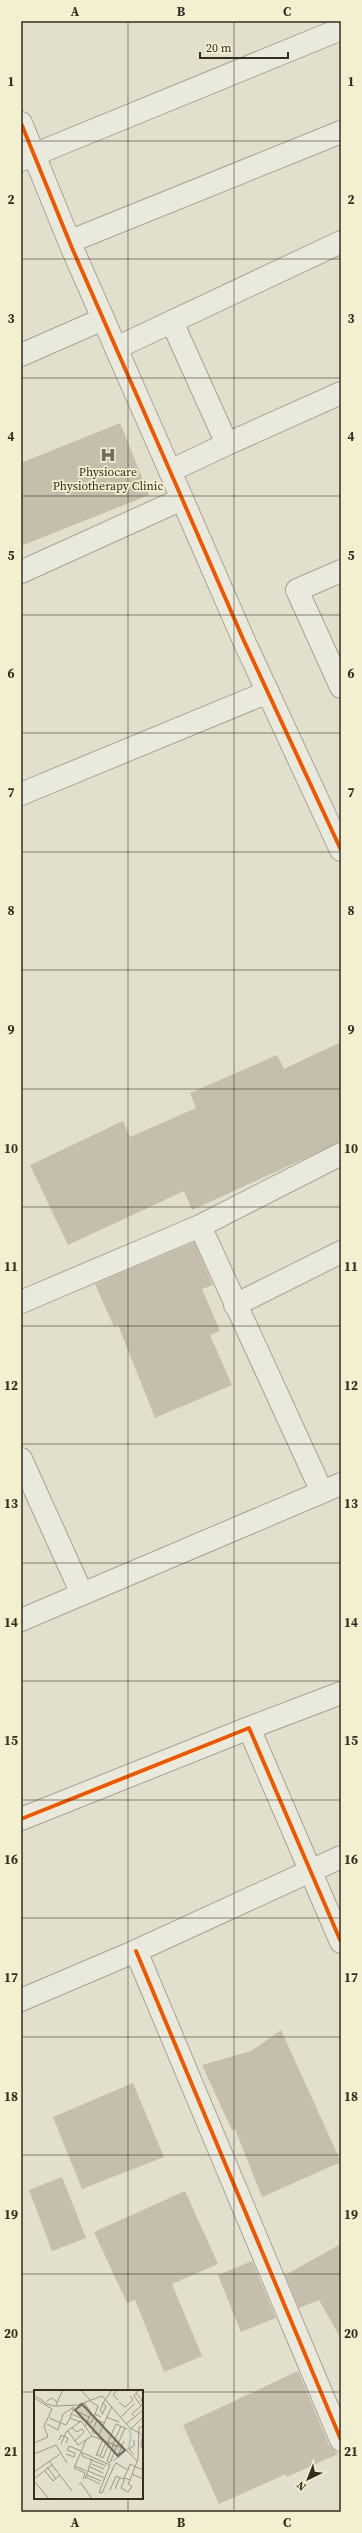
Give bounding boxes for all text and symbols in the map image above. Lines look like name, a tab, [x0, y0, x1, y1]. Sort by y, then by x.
text: A	[71, 3, 80, 20]
text: B	[177, 3, 186, 20]
text: C	[283, 3, 291, 20]
scale bar	[200, 34, 288, 60]
text: 20 m	[206, 40, 232, 56]
text: 1	[7, 73, 15, 90]
text: 1	[347, 73, 355, 90]
text: 2	[7, 191, 15, 208]
text: 2	[347, 191, 355, 208]
text: 3	[7, 310, 15, 327]
text: 3	[347, 310, 355, 327]
text: 4	[7, 428, 15, 445]
text: 4	[347, 428, 355, 445]
hospital icon: Physiocare Physiotherapy Clinic	[99, 446, 117, 464]
place label: Physiocare Physiotherapy Clinic	[53, 464, 163, 494]
text: 5	[7, 547, 15, 564]
text: 5	[347, 547, 355, 564]
text: 6	[7, 665, 15, 682]
text: 6	[347, 665, 355, 682]
text: 7	[7, 784, 15, 801]
text: 7	[347, 784, 355, 801]
text: 8	[7, 902, 15, 919]
text: 8	[347, 902, 355, 919]
text: 9	[7, 1021, 15, 1038]
text: 9	[347, 1021, 355, 1038]
text: 10	[4, 1140, 18, 1157]
text: 10	[344, 1140, 358, 1157]
text: 11	[4, 1258, 18, 1275]
text: 11	[344, 1258, 358, 1275]
text: 12	[4, 1377, 18, 1394]
text: 12	[344, 1377, 358, 1394]
text: 13	[4, 1495, 18, 1512]
text: 13	[344, 1495, 358, 1512]
text: 14	[4, 1614, 18, 1631]
text: 14	[344, 1614, 358, 1631]
text: 15	[4, 1732, 18, 1749]
text: 15	[344, 1732, 358, 1749]
text: 16	[4, 1851, 18, 1868]
text: 16	[344, 1851, 358, 1868]
text: 17	[4, 1969, 18, 1986]
text: 17	[344, 1969, 358, 1986]
text: 18	[4, 2088, 18, 2105]
text: 18	[344, 2088, 358, 2105]
text: 19	[4, 2206, 18, 2223]
text: 19	[344, 2206, 358, 2223]
text: 20	[4, 2325, 18, 2342]
text: 20	[344, 2325, 358, 2342]
inset map	[34, 2390, 143, 2499]
text: 21	[4, 2443, 18, 2460]
text: 21	[344, 2443, 358, 2460]
north arrow	[288, 2459, 328, 2499]
text: N	[293, 2478, 310, 2494]
text: A	[71, 2514, 80, 2531]
text: B	[177, 2514, 186, 2531]
text: C	[283, 2514, 291, 2531]

